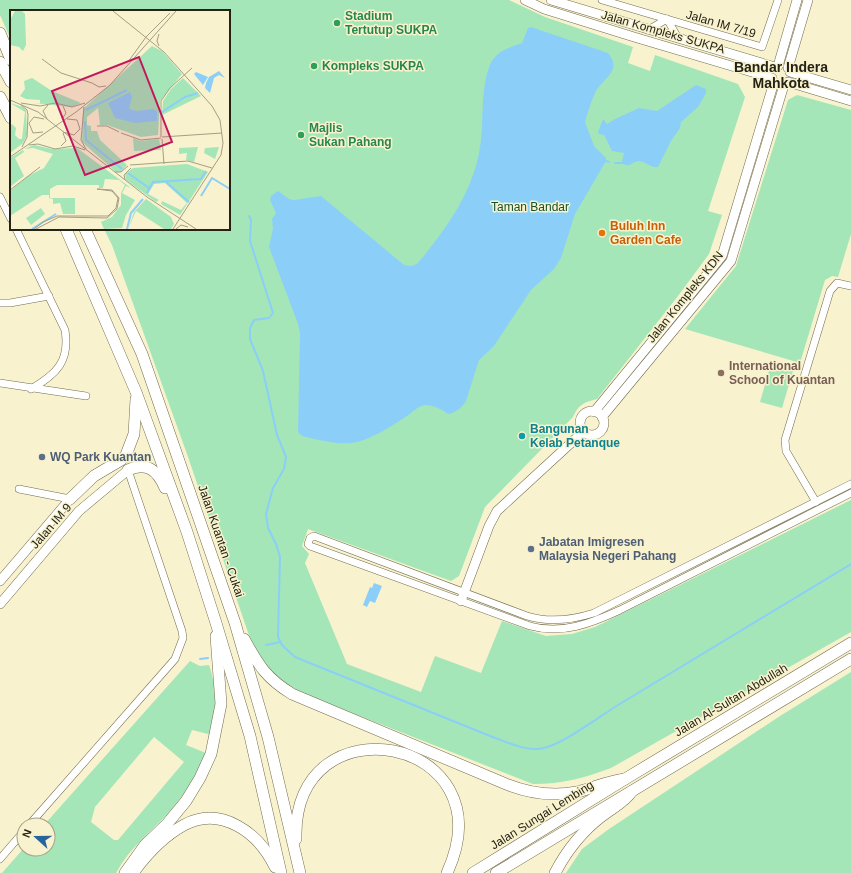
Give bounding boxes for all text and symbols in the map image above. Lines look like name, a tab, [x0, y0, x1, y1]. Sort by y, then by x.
street label: Jalan IM 7/19	[684, 7, 758, 41]
street label: Jalan Kompleks SUKPA	[600, 8, 726, 56]
place label: Stadium Tertutup SUKPA	[345, 9, 438, 37]
inset map	[10, 10, 230, 230]
marker: Stadium Tertutup SUKPA	[332, 18, 342, 28]
place label: Kompleks SUKPA	[322, 59, 424, 73]
district label: Bandar Indera Mahkota	[734, 59, 828, 91]
marker: Kompleks SUKPA	[309, 61, 319, 71]
place label: Majlis Sukan Pahang	[309, 121, 392, 149]
marker: Majlis Sukan Pahang	[296, 130, 306, 140]
park label: Taman Bandar	[491, 200, 569, 214]
place label: Buluh Inn Garden Cafe	[610, 219, 682, 247]
marker: Buluh Inn Garden Cafe	[597, 228, 607, 238]
street label: Jalan Kompleks KDN	[644, 249, 726, 345]
place label: International School of Kuantan	[729, 359, 835, 387]
marker: International School of Kuantan	[716, 368, 726, 378]
place label: Bangunan Kelab Petanque	[530, 422, 620, 450]
marker: Bangunan Kelab Petanque	[517, 431, 527, 441]
place label: WQ Park Kuantan	[50, 450, 151, 464]
marker: WQ Park Kuantan	[37, 452, 47, 462]
street label: Jalan Kuantan - Cukai	[195, 483, 247, 599]
street label: Jalan IM 9	[28, 500, 75, 551]
place label: Jabatan Imigresen Malaysia Negeri Pahang	[539, 535, 676, 563]
marker: Jabatan Imigresen Malaysia Negeri Pahang	[526, 544, 536, 554]
street label: Jalan Al-Sultan Abdullah	[672, 661, 790, 739]
street label: Jalan Sungai Lembing	[488, 778, 596, 852]
north arrow	[16, 817, 56, 857]
text: N	[20, 828, 34, 839]

